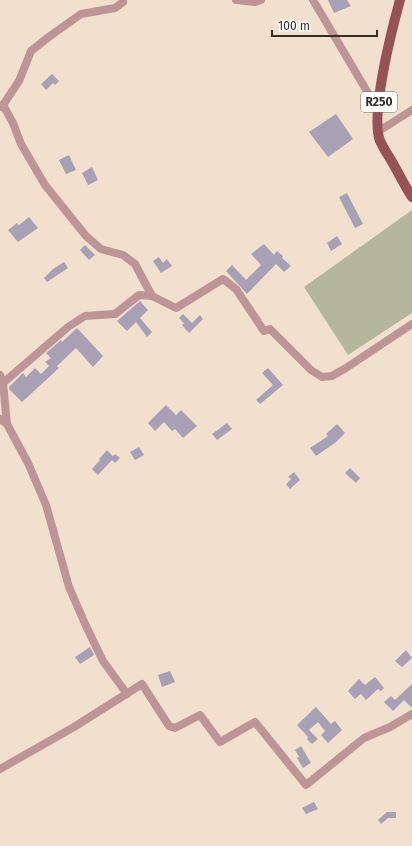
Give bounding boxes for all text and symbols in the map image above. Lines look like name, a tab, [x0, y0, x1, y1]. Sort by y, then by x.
scale bar	[272, 12, 377, 38]
text: 100 m	[278, 19, 310, 33]
road number: R250	[361, 92, 397, 112]

